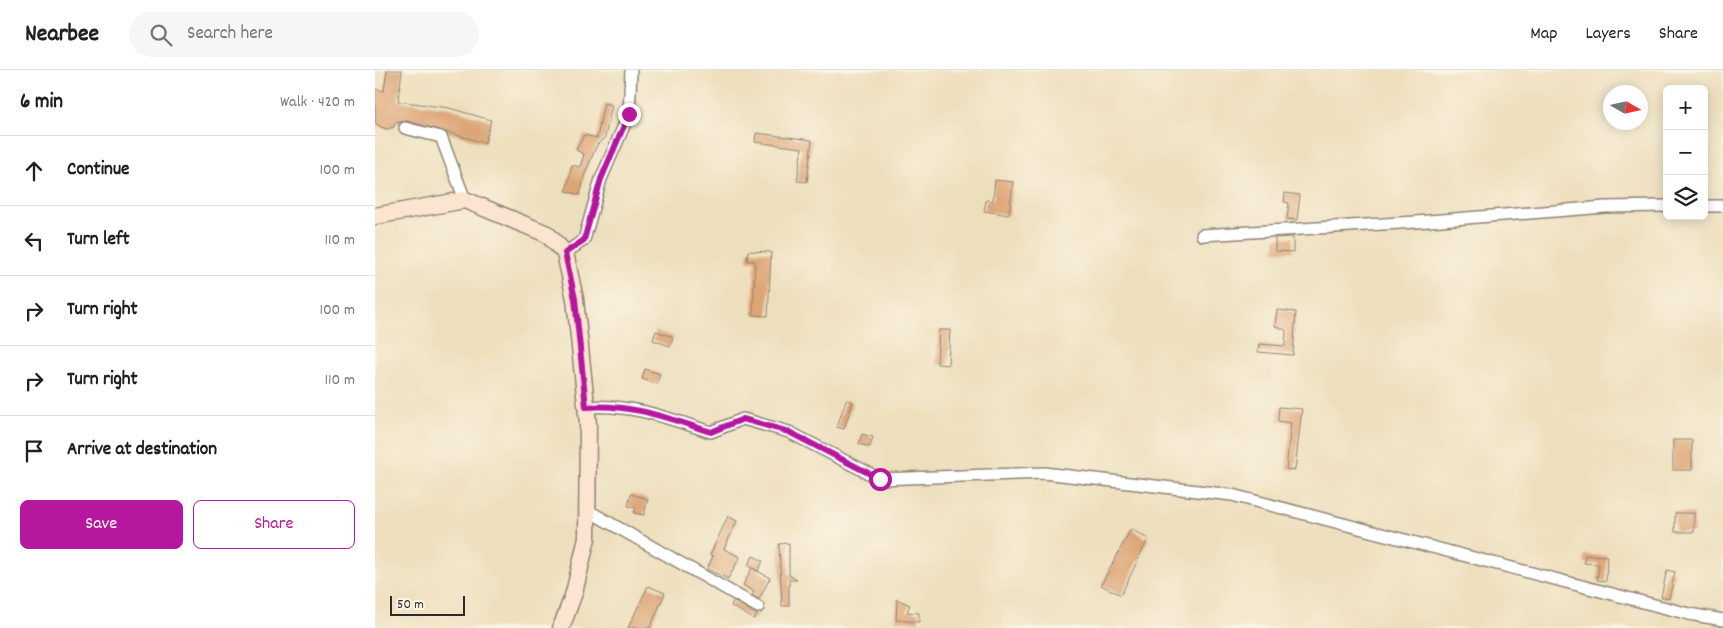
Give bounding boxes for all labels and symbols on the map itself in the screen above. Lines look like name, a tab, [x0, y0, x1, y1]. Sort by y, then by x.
north arrow	[1603, 85, 1648, 130]
route end	[618, 103, 641, 126]
route start	[869, 468, 892, 491]
scale bar	[390, 593, 465, 616]

